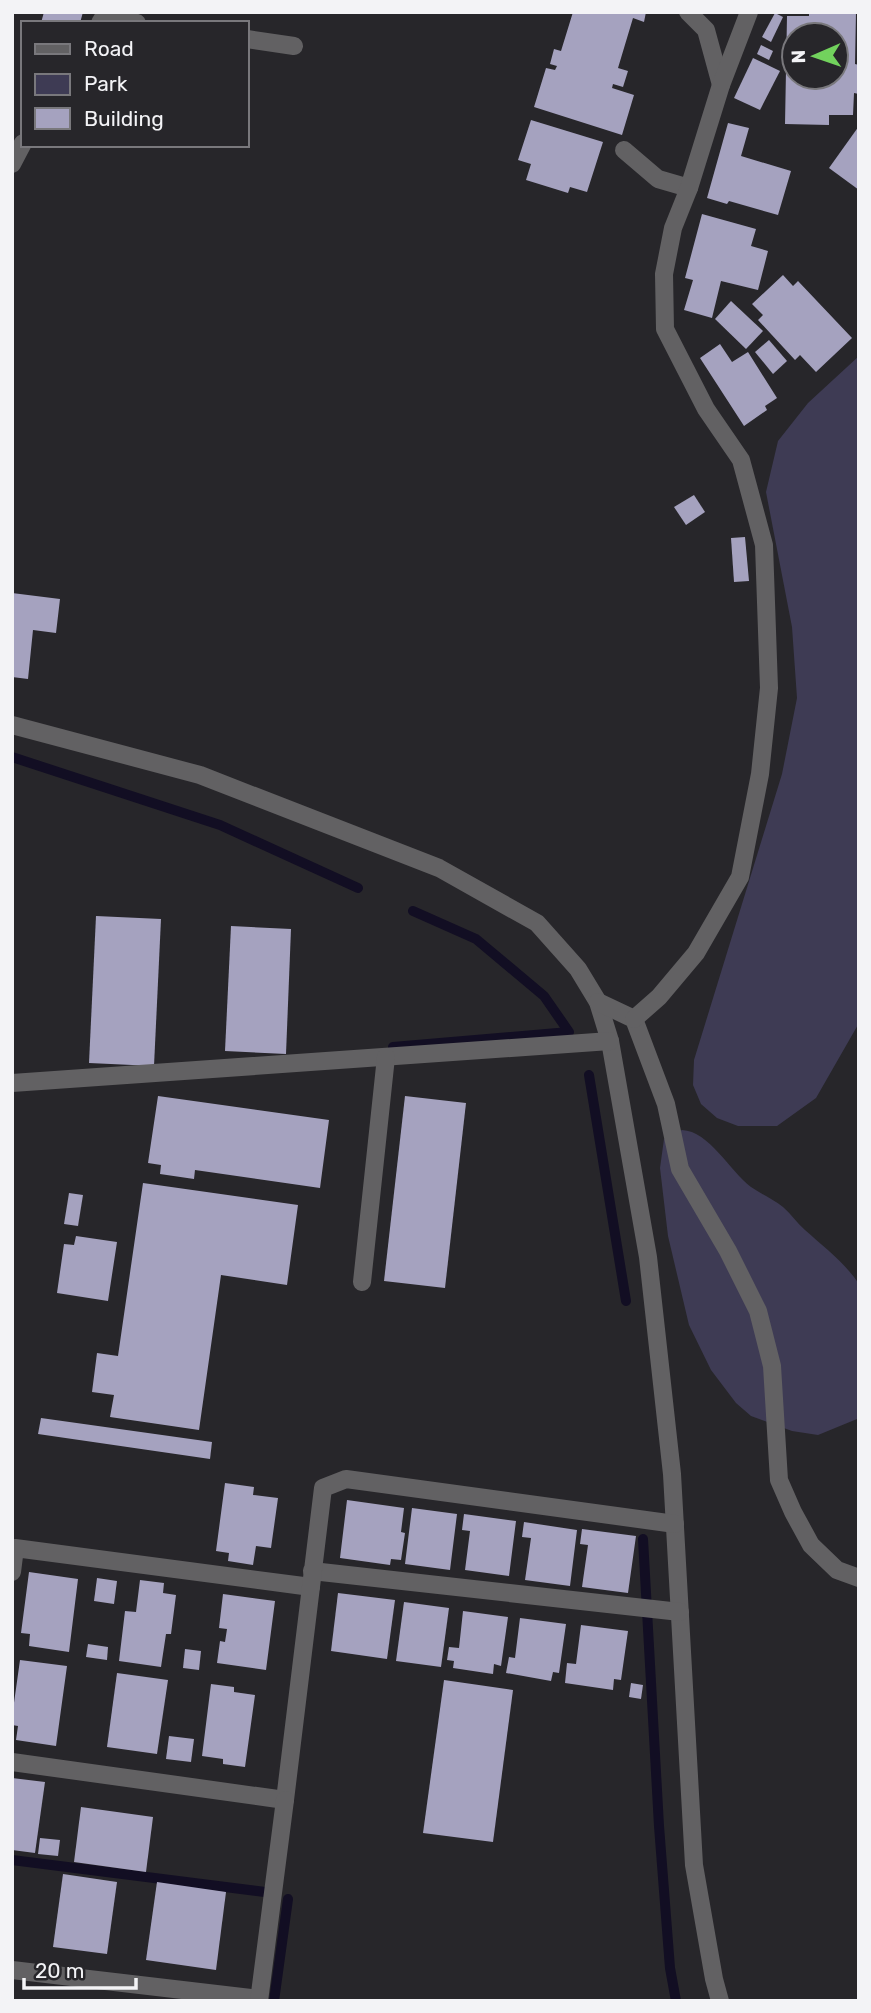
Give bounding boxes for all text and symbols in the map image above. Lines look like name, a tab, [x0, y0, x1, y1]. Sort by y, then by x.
legend	[21, 21, 248, 147]
north arrow	[780, 21, 850, 91]
text: Road	[84, 36, 134, 61]
text: N	[787, 49, 810, 64]
text: Park	[84, 71, 128, 96]
text: Building	[84, 106, 164, 131]
scale bar	[24, 1946, 136, 1990]
text: 20 m	[35, 1958, 84, 1983]

